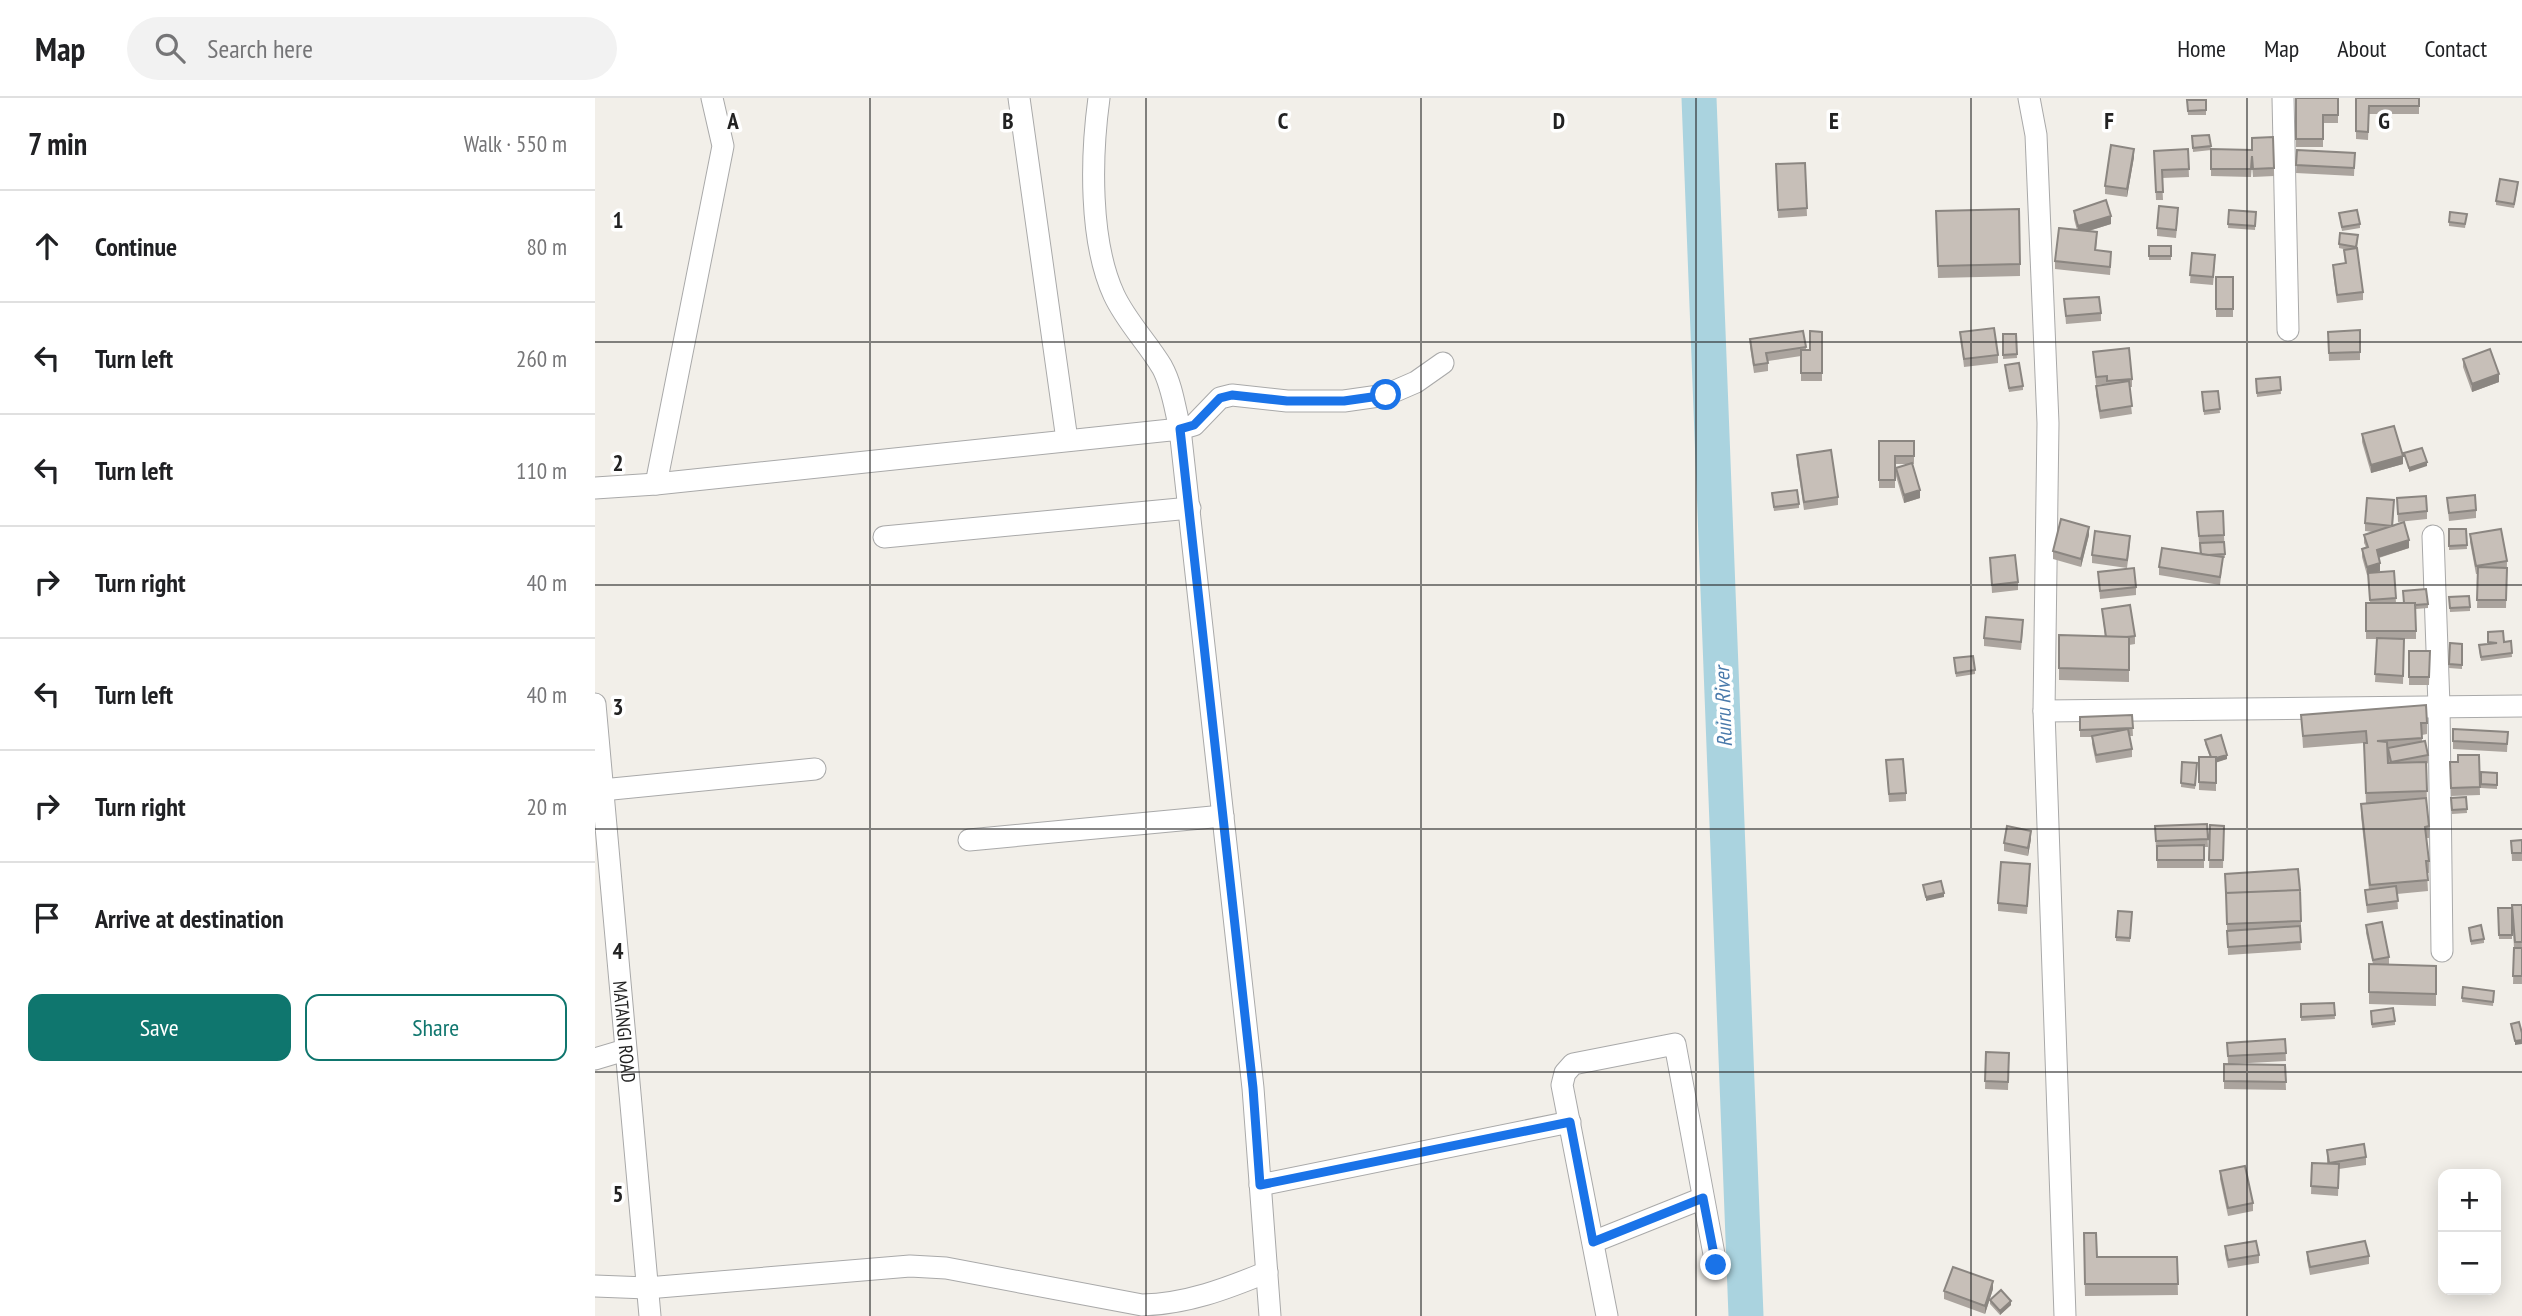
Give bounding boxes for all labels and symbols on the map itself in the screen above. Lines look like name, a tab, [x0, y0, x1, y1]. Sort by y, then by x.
text: A	[726, 106, 739, 135]
text: B	[1002, 106, 1014, 135]
text: C	[1278, 106, 1289, 135]
text: D	[1553, 106, 1565, 135]
text: E	[1829, 106, 1839, 135]
text: F	[2104, 106, 2114, 135]
text: G	[2378, 106, 2390, 135]
text: 1	[613, 205, 624, 234]
route start	[1370, 379, 1401, 410]
text: 2	[613, 448, 624, 477]
water label: Ruiru River	[1708, 663, 1738, 748]
text: 3	[613, 692, 624, 721]
text: 4	[613, 936, 624, 965]
street label: MATANGI ROAD	[608, 980, 641, 1084]
text: 5	[613, 1179, 624, 1208]
route end	[1700, 1249, 1731, 1280]

